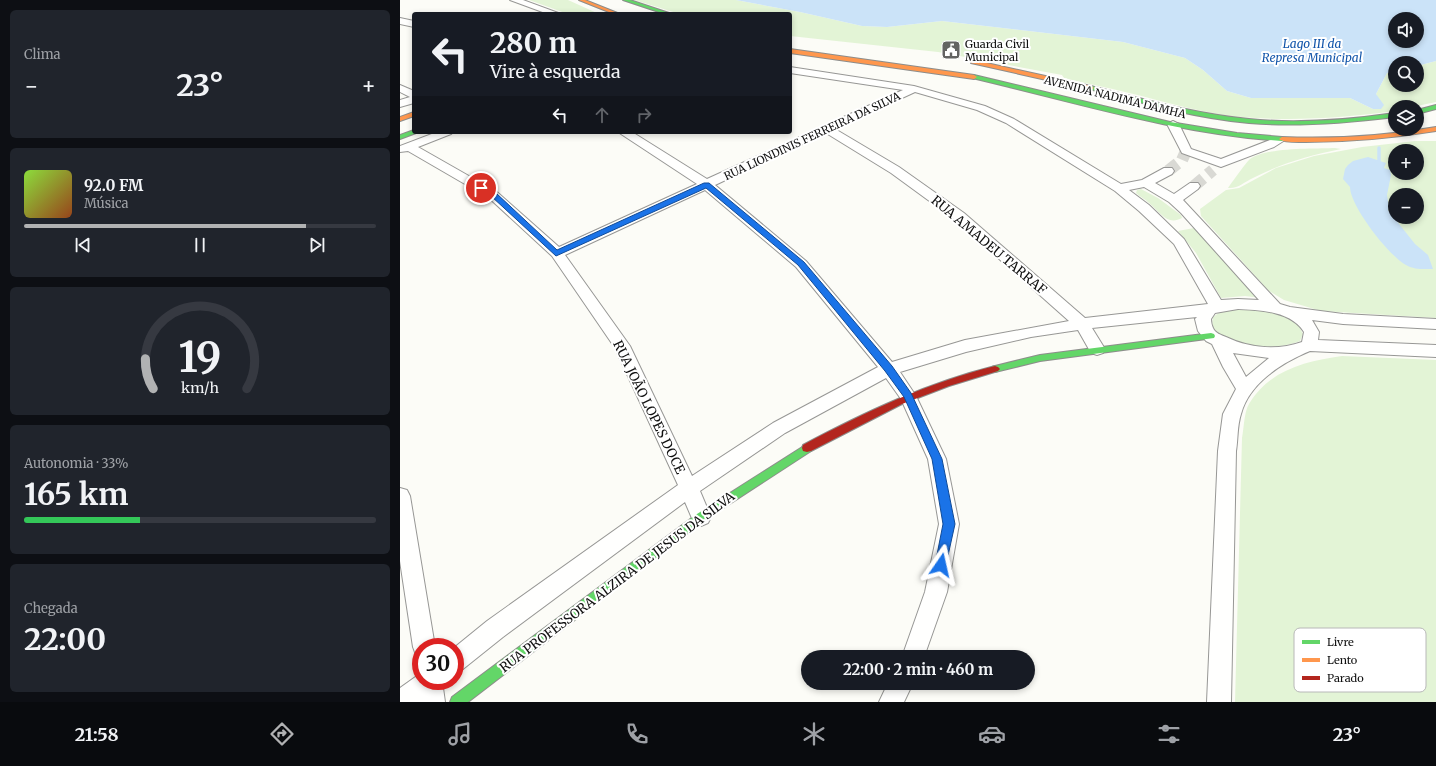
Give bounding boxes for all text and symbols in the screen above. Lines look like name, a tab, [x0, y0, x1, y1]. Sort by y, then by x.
map controls	[1388, 12, 1424, 224]
button: sound	[1388, 12, 1424, 48]
text: 280 m	[490, 25, 577, 61]
icon: left	[424, 28, 476, 80]
water label: Lago III da Represa Municipal	[1262, 36, 1363, 65]
place label: Guarda Civil Municipal	[965, 37, 1030, 64]
public building icon: Guarda Civil Municipal	[940, 39, 962, 61]
text: Clima	[24, 46, 61, 63]
button: search	[1388, 56, 1424, 92]
text: Vire à esquerda	[490, 60, 621, 83]
text: 23°	[176, 66, 224, 104]
text: −	[24, 72, 39, 100]
text: +	[361, 72, 376, 100]
street label: AVENIDA NADIMA DAMHA	[1042, 72, 1188, 121]
street label: RUA LIONDINIS FERREIRA DA SILVA	[722, 89, 903, 183]
button: layers	[1388, 100, 1424, 136]
icon: left	[549, 104, 571, 126]
icon: ahead	[591, 104, 613, 126]
icon: right	[633, 104, 655, 126]
button: +	[1388, 144, 1424, 180]
pin	[464, 171, 498, 205]
text: 92.0 FM	[84, 176, 143, 195]
icon: arrive	[470, 177, 492, 199]
button: −	[1388, 188, 1424, 224]
street label: RUA AMADEU TARRAF	[928, 192, 1050, 298]
text: Música	[84, 195, 129, 212]
icon: previous	[72, 234, 94, 256]
icon: pause	[189, 234, 211, 256]
icon: next	[306, 234, 328, 256]
text: 19	[179, 331, 221, 383]
street label: RUA JOÃO LOPES DOCE	[609, 337, 689, 477]
text: km/h	[181, 379, 219, 397]
text: Autonomia · 33%	[24, 455, 128, 472]
text: 165 km	[24, 475, 128, 513]
street label: RUA PROFESSORA ALZIRA DE JESUS DA SILVA	[496, 487, 739, 676]
position arrow	[920, 544, 962, 586]
text: Chegada	[24, 600, 78, 617]
text: 22:00	[24, 620, 106, 658]
legend	[1294, 628, 1426, 692]
text: Livre	[1327, 635, 1354, 649]
speed limit sign: 30	[412, 638, 464, 690]
text: Lento	[1327, 653, 1358, 667]
text: 22:00 · 2 min · 460 m	[843, 660, 993, 679]
text: Parado	[1327, 671, 1364, 685]
icon: directions	[268, 720, 296, 748]
icon: music	[446, 720, 474, 748]
icon: phone	[623, 720, 651, 748]
icon: climate	[800, 720, 828, 748]
icon: car	[978, 720, 1006, 748]
icon: filters	[1155, 720, 1183, 748]
text: 21:58	[75, 723, 119, 746]
text: 23°	[1333, 723, 1361, 746]

